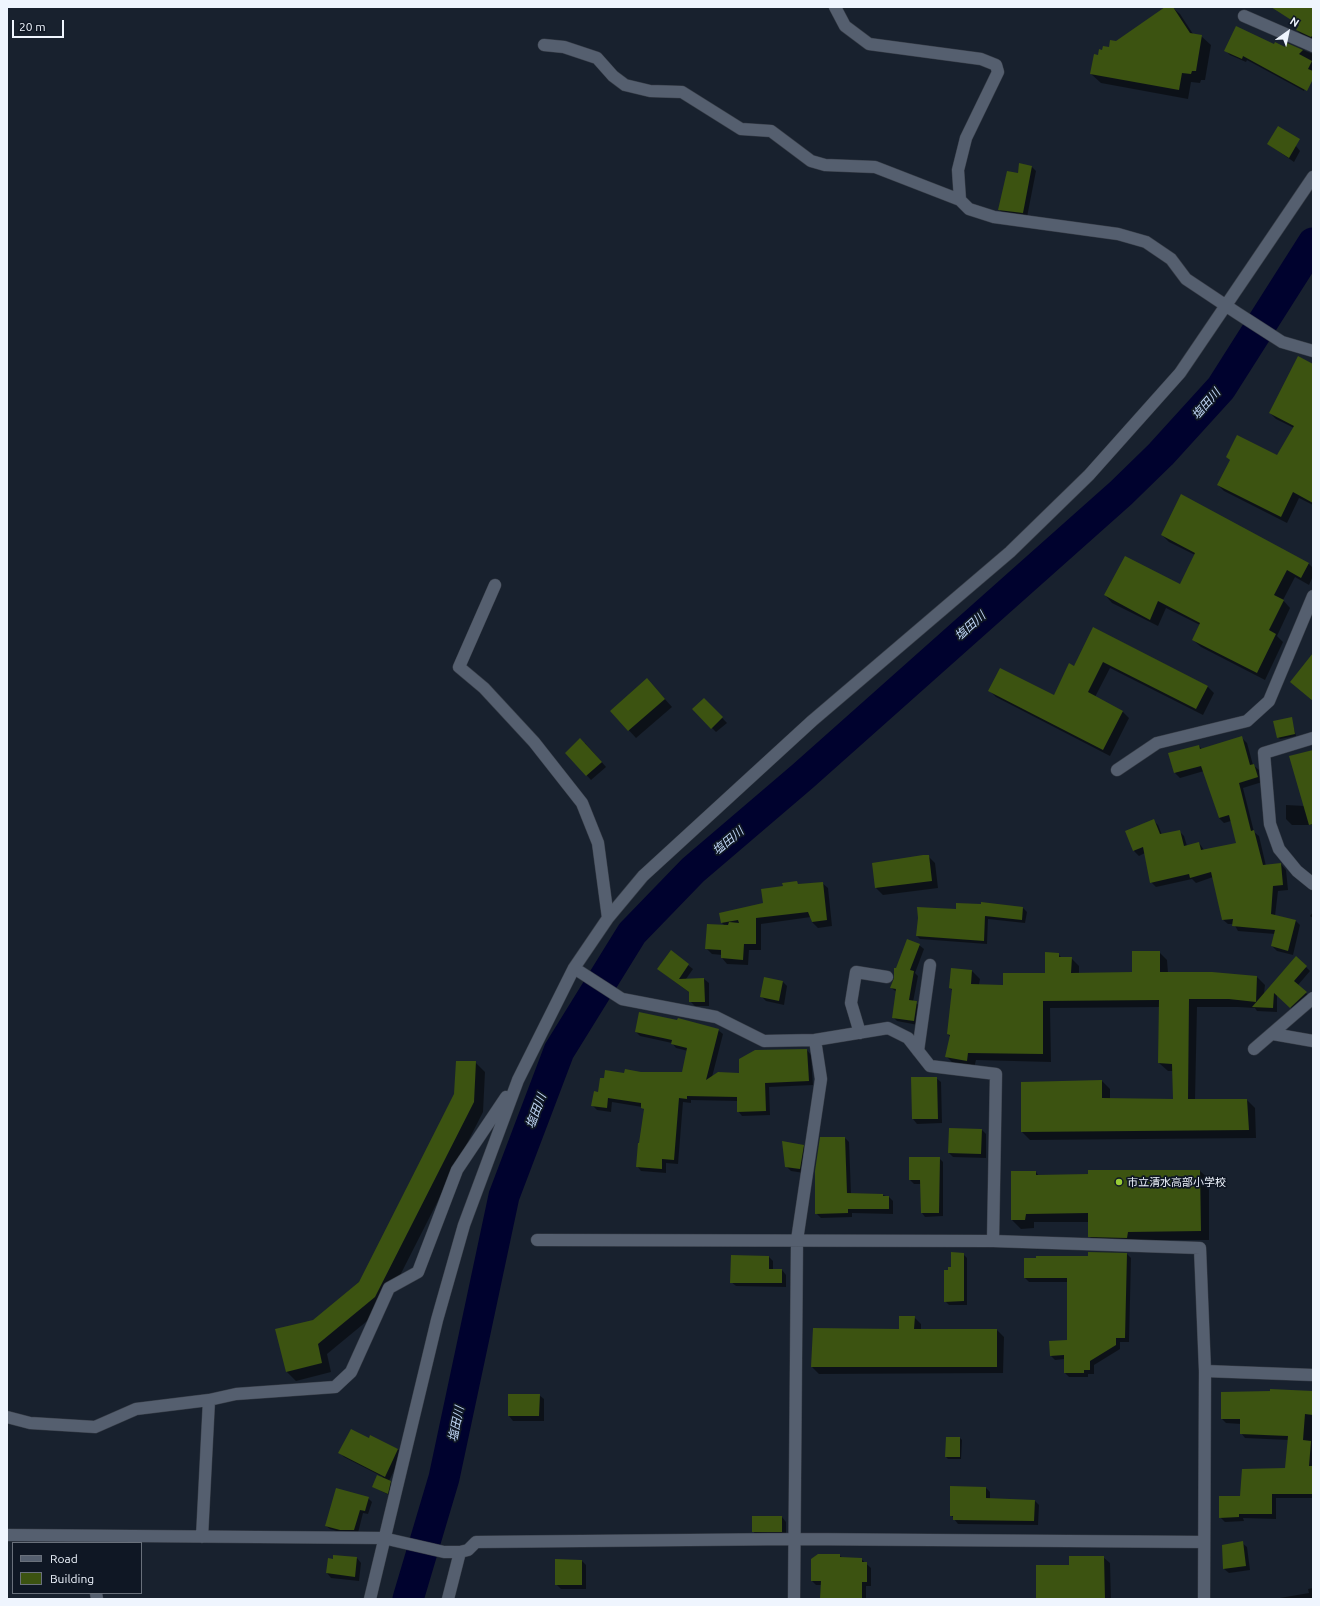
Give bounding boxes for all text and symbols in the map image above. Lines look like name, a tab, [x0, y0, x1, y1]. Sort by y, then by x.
scale bar	[14, 12, 66, 38]
north arrow	[1268, 12, 1308, 52]
text: N	[1288, 15, 1301, 29]
text: 20 m	[19, 20, 46, 33]
water label: 塩田川	[1189, 386, 1223, 422]
water label: 塩田川	[952, 609, 988, 643]
water label: 塩田川	[710, 824, 746, 858]
water label: 塩田川	[523, 1092, 549, 1130]
place label: 市立清水高部小学校	[1127, 1175, 1226, 1189]
marker: 市立清水高部小学校	[1114, 1177, 1124, 1187]
water label: 塩田川	[445, 1405, 467, 1443]
legend	[12, 1542, 142, 1594]
text: Road	[50, 1552, 78, 1565]
text: Building	[50, 1572, 94, 1585]

